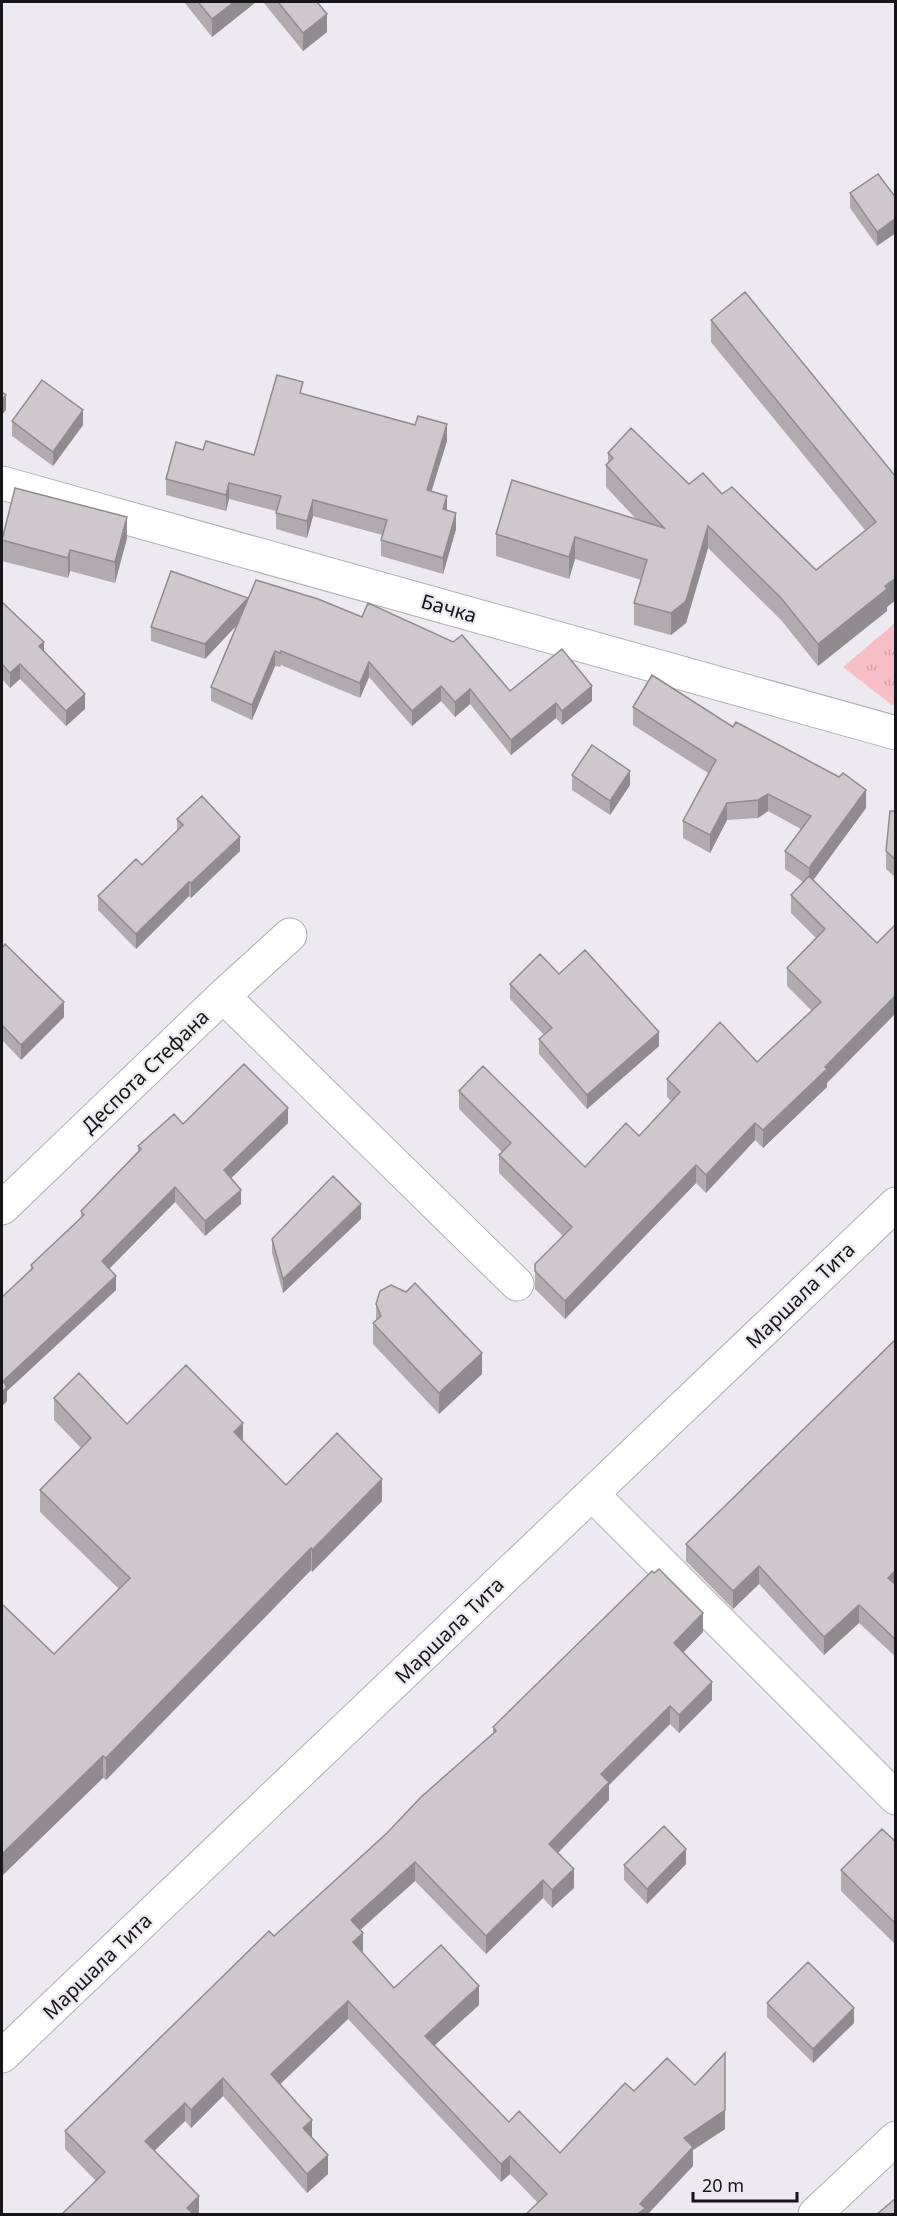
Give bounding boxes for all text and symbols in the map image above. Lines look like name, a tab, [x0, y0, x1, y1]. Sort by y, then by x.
street label: Бачка	[418, 587, 480, 629]
street label: Деспота Стефана	[76, 1003, 214, 1139]
street label: Маршала Тита	[740, 1236, 860, 1354]
street label: Маршала Тита	[389, 1571, 509, 1689]
street label: Маршала Тита	[37, 1907, 157, 2025]
scale bar	[693, 2165, 796, 2203]
text: 20 m	[702, 2173, 744, 2197]

